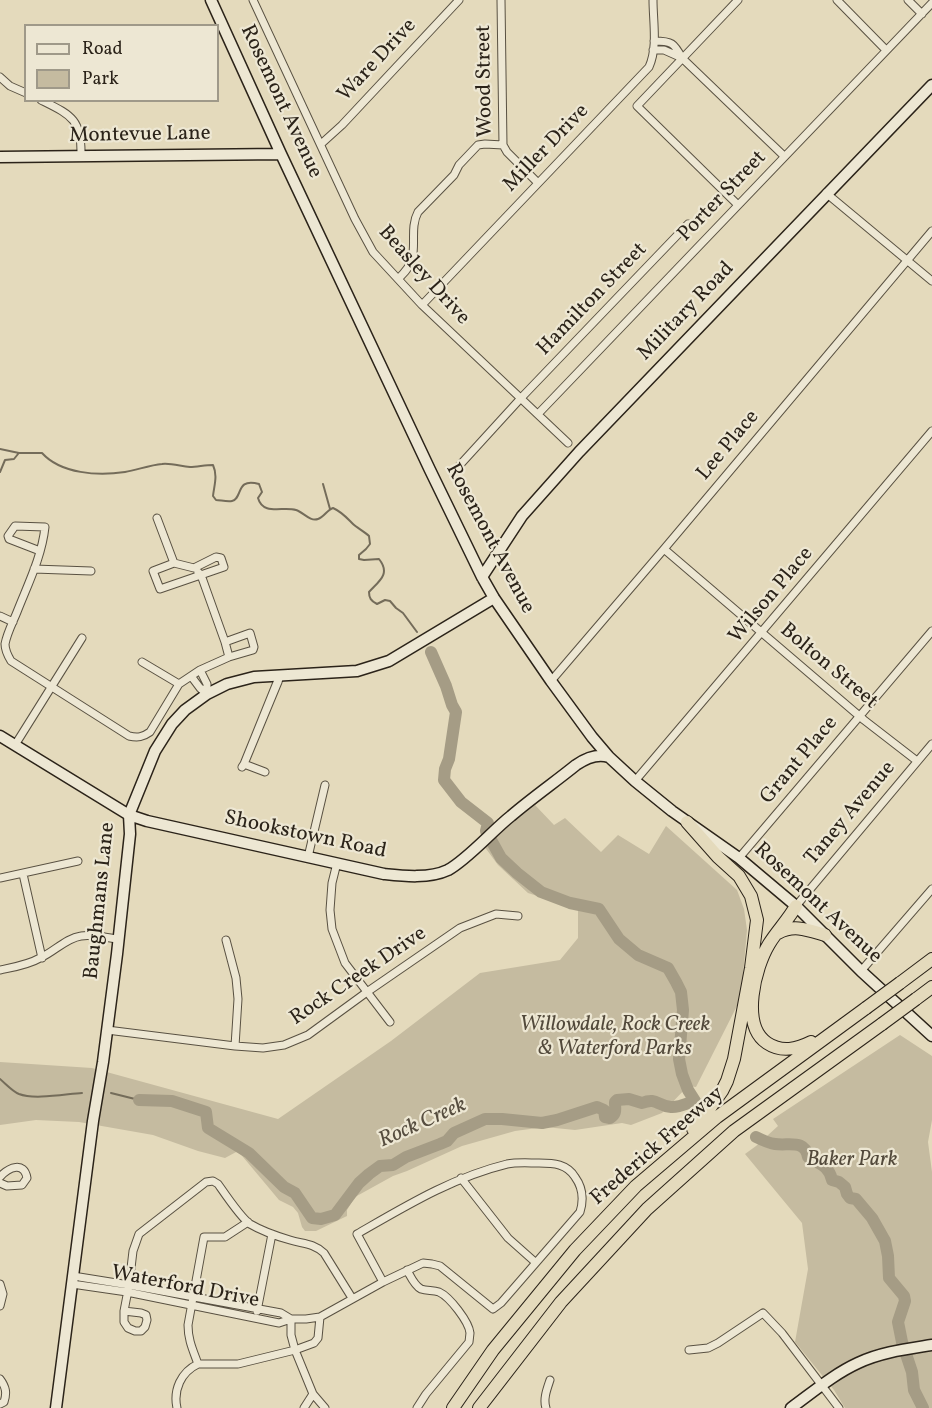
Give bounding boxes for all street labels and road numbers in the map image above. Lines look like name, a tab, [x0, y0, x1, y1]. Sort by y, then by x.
street label: Ware Drive	[333, 14, 423, 108]
street label: Rosemont Avenue	[233, 21, 327, 183]
street label: Wood Street	[472, 24, 500, 138]
street label: Miller Drive	[499, 100, 595, 198]
street label: Montevue Lane	[69, 122, 211, 150]
street label: Porter Street	[673, 146, 773, 248]
street label: Beasley Drive	[372, 221, 474, 331]
street label: Hamilton Street	[533, 238, 653, 362]
street label: Military Road	[633, 257, 741, 367]
street label: Lee Place	[692, 406, 766, 486]
street label: Rosemont Avenue	[439, 460, 539, 618]
street label: Wilson Place	[724, 543, 820, 649]
street label: Bolton Street	[774, 619, 882, 715]
street label: Grant Place	[756, 712, 844, 810]
street label: Taney Avenue	[800, 757, 902, 871]
street label: Shookstown Road	[222, 807, 388, 865]
street label: Baughmans Lane	[80, 821, 122, 981]
street label: Rosemont Avenue	[747, 838, 887, 970]
street label: Rock Creek Drive	[286, 922, 432, 1032]
street label: Frederick Freeway	[586, 1082, 730, 1212]
street label: Waterford Drive	[109, 1261, 261, 1315]

